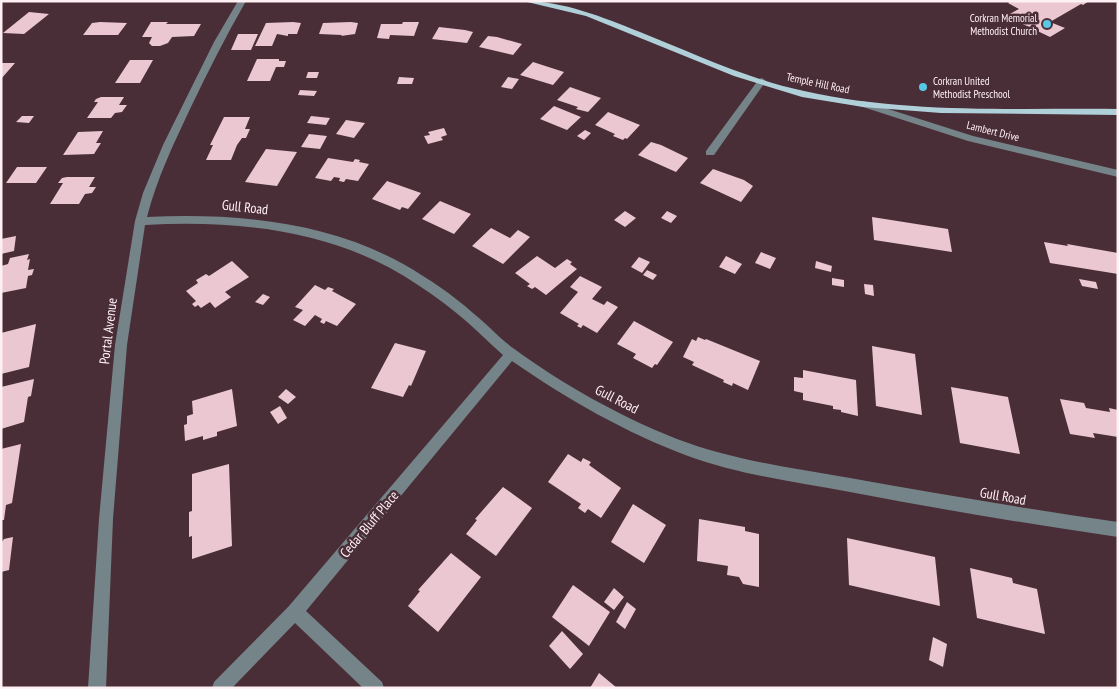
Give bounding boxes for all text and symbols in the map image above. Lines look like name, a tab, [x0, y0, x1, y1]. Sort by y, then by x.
place label: Corkran Memorial Methodist Church	[970, 11, 1037, 38]
marker: Corkran Memorial Methodist Church	[1041, 18, 1053, 30]
street label: Temple Hill Road	[785, 69, 851, 97]
place label: Corkran United Methodist Preschool	[933, 74, 1011, 101]
marker: Corkran United Methodist Preschool	[917, 81, 929, 93]
street label: Lambert Drive	[965, 118, 1021, 144]
street label: Gull Road	[221, 196, 269, 218]
street label: Portal Avenue	[95, 297, 121, 365]
street label: Gull Road	[592, 380, 642, 418]
street label: Gull Road	[979, 483, 1027, 509]
street label: Cedar Bluff Place	[336, 487, 402, 561]

